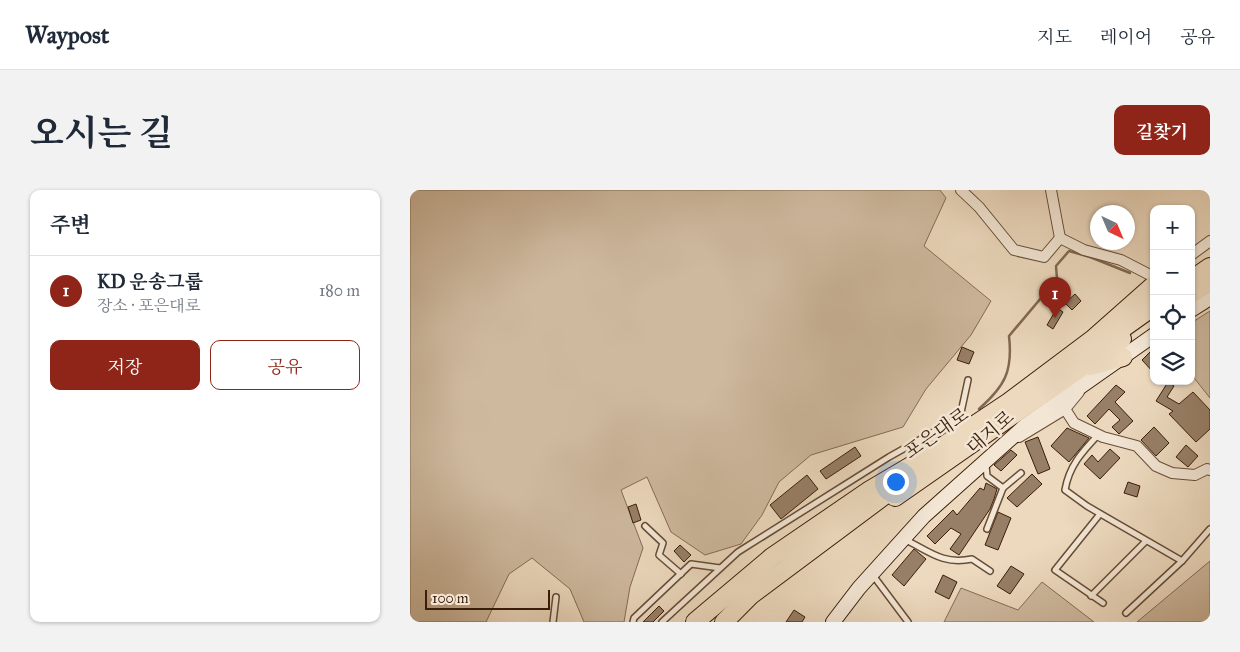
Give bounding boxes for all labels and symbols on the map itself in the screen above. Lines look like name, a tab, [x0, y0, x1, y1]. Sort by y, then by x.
north arrow	[1090, 205, 1135, 250]
pin: 1	[1039, 277, 1071, 318]
street label: 포은대로	[899, 403, 973, 463]
street label: 대지로	[962, 405, 1018, 459]
your location	[883, 469, 909, 495]
scale bar	[425, 587, 550, 610]

